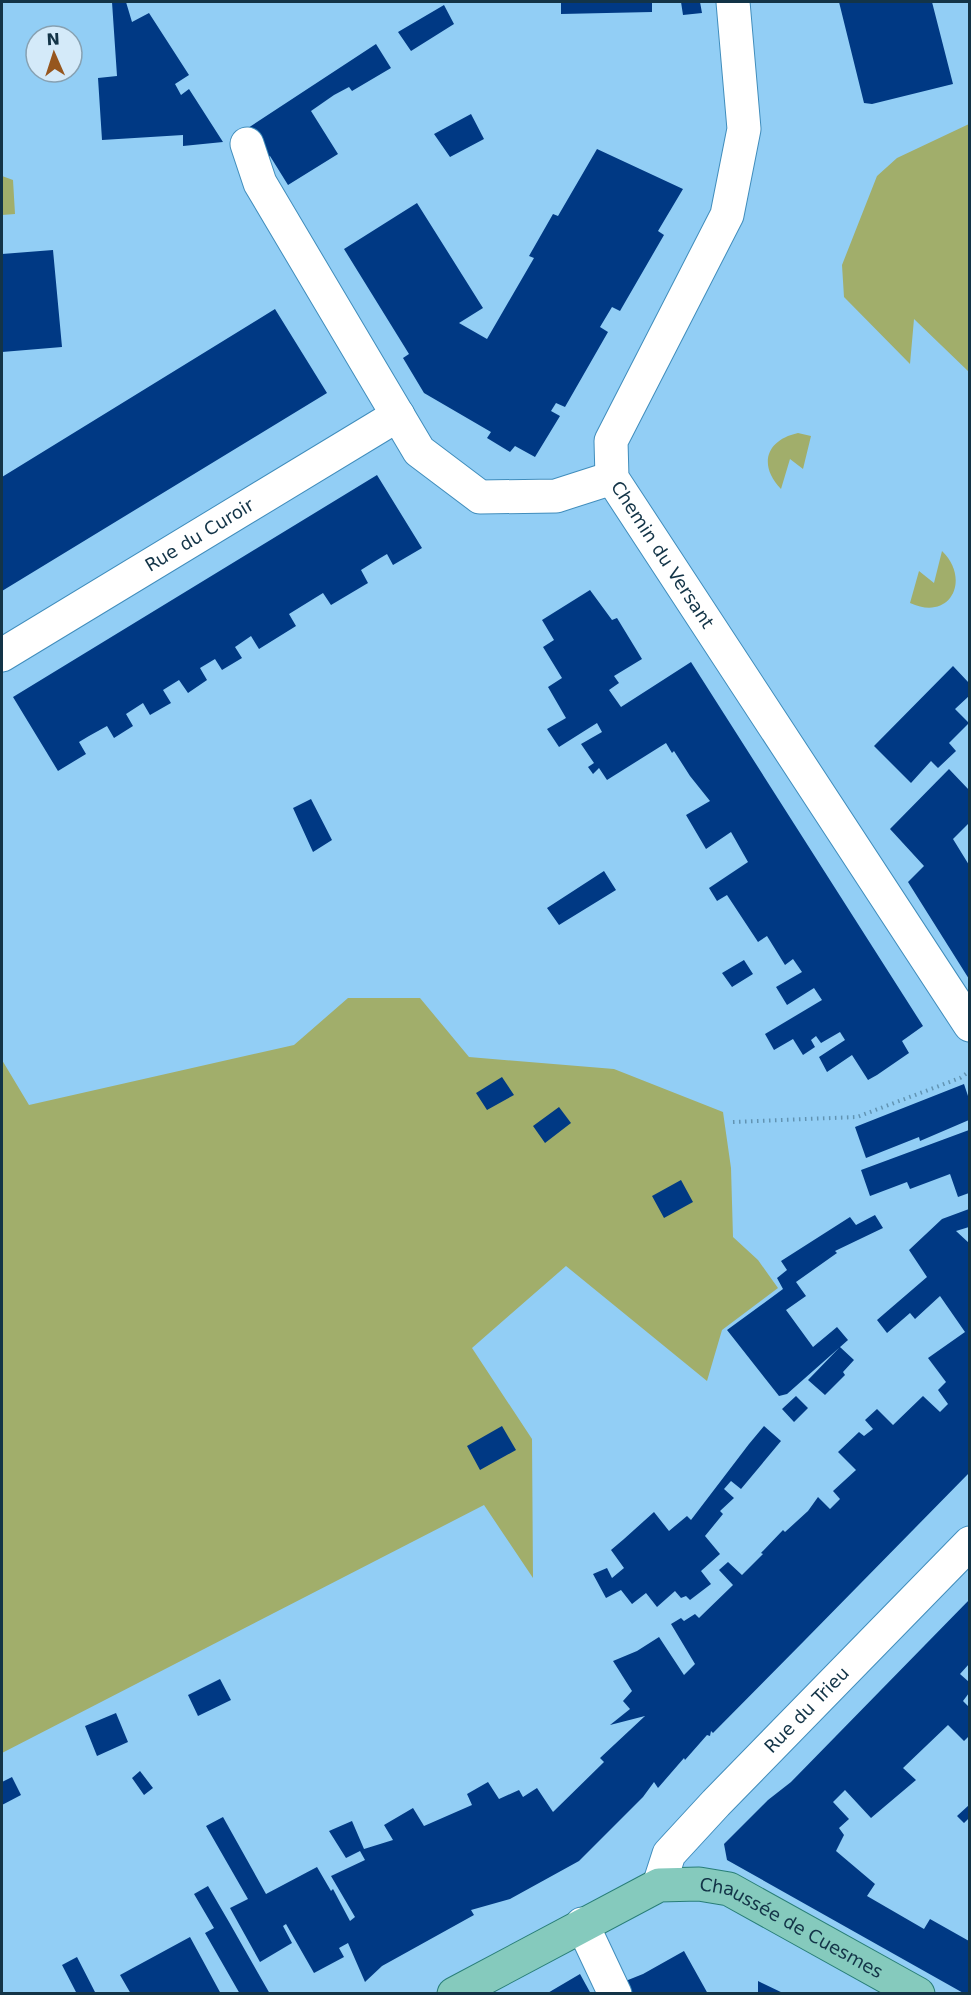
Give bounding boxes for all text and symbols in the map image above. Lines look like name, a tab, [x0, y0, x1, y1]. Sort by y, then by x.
north arrow	[24, 24, 84, 84]
text: N	[46, 30, 60, 49]
street label: Chemin du Versant	[607, 477, 718, 632]
street label: Rue du Curoir	[141, 494, 258, 576]
street label: Rue du Trieu	[760, 1662, 853, 1757]
street label: Chaussée de Cuesmes	[698, 1873, 887, 1982]

